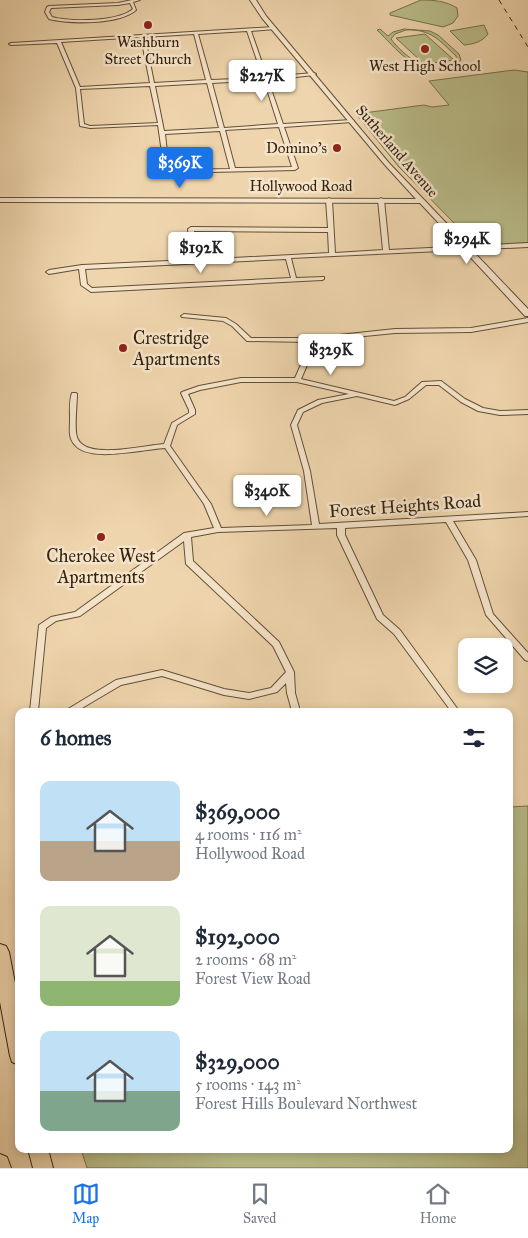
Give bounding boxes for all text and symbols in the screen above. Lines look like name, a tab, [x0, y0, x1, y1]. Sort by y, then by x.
marker: Washburn Street Church	[142, 19, 154, 31]
place label: Washburn Street Church	[104, 33, 192, 68]
marker: West High School	[419, 43, 431, 55]
place label: West High School	[369, 57, 482, 75]
pin: $227K	[227, 59, 297, 102]
text: $227K	[240, 66, 284, 85]
street label: Sutherland Avenue	[352, 101, 442, 201]
place label: Domino's	[266, 139, 327, 157]
marker: Domino's	[331, 142, 343, 154]
pin: $369K	[145, 146, 215, 189]
text: $369K	[158, 153, 202, 172]
street label: Hollywood Road	[249, 177, 353, 195]
pin: $294K	[432, 222, 502, 265]
text: $294K	[444, 229, 490, 248]
pin: $192K	[166, 232, 236, 274]
text: $192K	[179, 238, 223, 257]
place label: Crestridge Apartments	[132, 327, 220, 370]
pin: $329K	[296, 334, 366, 376]
text: $329K	[309, 340, 353, 359]
marker: Crestridge Apartments	[117, 342, 129, 354]
pin: $340K	[232, 474, 302, 517]
text: $340K	[244, 481, 290, 500]
street label: Forest Heights Road	[328, 490, 482, 523]
marker: Cherokee West Apartments	[95, 531, 107, 543]
place label: Cherokee West Apartments	[46, 545, 156, 588]
map controls	[458, 638, 513, 693]
button: layers	[458, 638, 513, 693]
icon: filters	[460, 724, 488, 752]
text: 6 homes	[40, 725, 112, 751]
text: $369,000	[195, 799, 280, 825]
icon: home	[80, 801, 140, 861]
text: 4 rooms · 116 m²	[195, 825, 302, 844]
text: Hollywood Road	[195, 844, 305, 863]
text: $192,000	[195, 924, 280, 950]
icon: home	[80, 926, 140, 986]
text: 2 rooms · 68 m²	[195, 950, 296, 969]
text: Forest View Road	[195, 969, 311, 988]
text: $329,000	[195, 1049, 280, 1075]
icon: home	[80, 1051, 140, 1111]
text: 5 rooms · 143 m²	[195, 1075, 301, 1094]
text: Forest Hills Boulevard Northwest	[195, 1094, 417, 1113]
tab: Map	[72, 1180, 100, 1227]
tab: Saved	[243, 1180, 276, 1227]
tab: Home	[420, 1180, 456, 1227]

